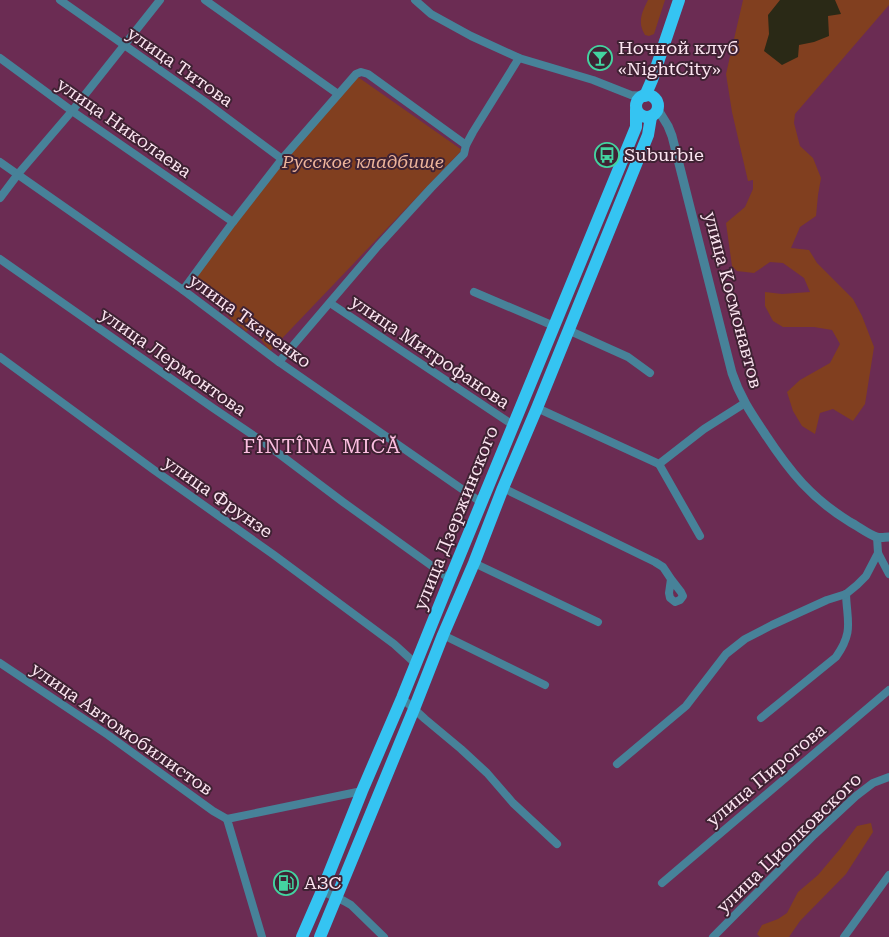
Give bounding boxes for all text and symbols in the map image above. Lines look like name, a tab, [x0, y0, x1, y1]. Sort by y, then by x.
street label: улица Титова	[123, 22, 237, 111]
place label: Ночной клуб «NightCity»	[618, 37, 739, 79]
bar icon: Ночной клуб «NightCity»	[587, 45, 613, 71]
street label: улица Николаева	[53, 73, 196, 182]
bus stop icon: Suburbie	[594, 142, 620, 168]
place label: Suburbie	[624, 144, 704, 165]
park label: Русское кладбище	[281, 151, 444, 172]
street label: улица Космонавтов	[700, 209, 767, 391]
street label: улица Ткаченко	[185, 269, 316, 372]
street label: улица Митрофанова	[347, 291, 514, 413]
street label: улица Лермонтова	[96, 303, 251, 420]
street label: улица Дзержинского	[409, 423, 502, 613]
district label: FÎNTÎNA MICĂ	[243, 434, 401, 458]
street label: улица Фрунзе	[160, 451, 277, 542]
street label: улица Автомобилистов	[27, 658, 217, 799]
street label: улица Пирогова	[702, 718, 830, 831]
street label: улица Циолковского	[712, 768, 865, 917]
fuel station icon: АЗС	[273, 870, 299, 896]
place label: АЗС	[304, 872, 341, 893]

